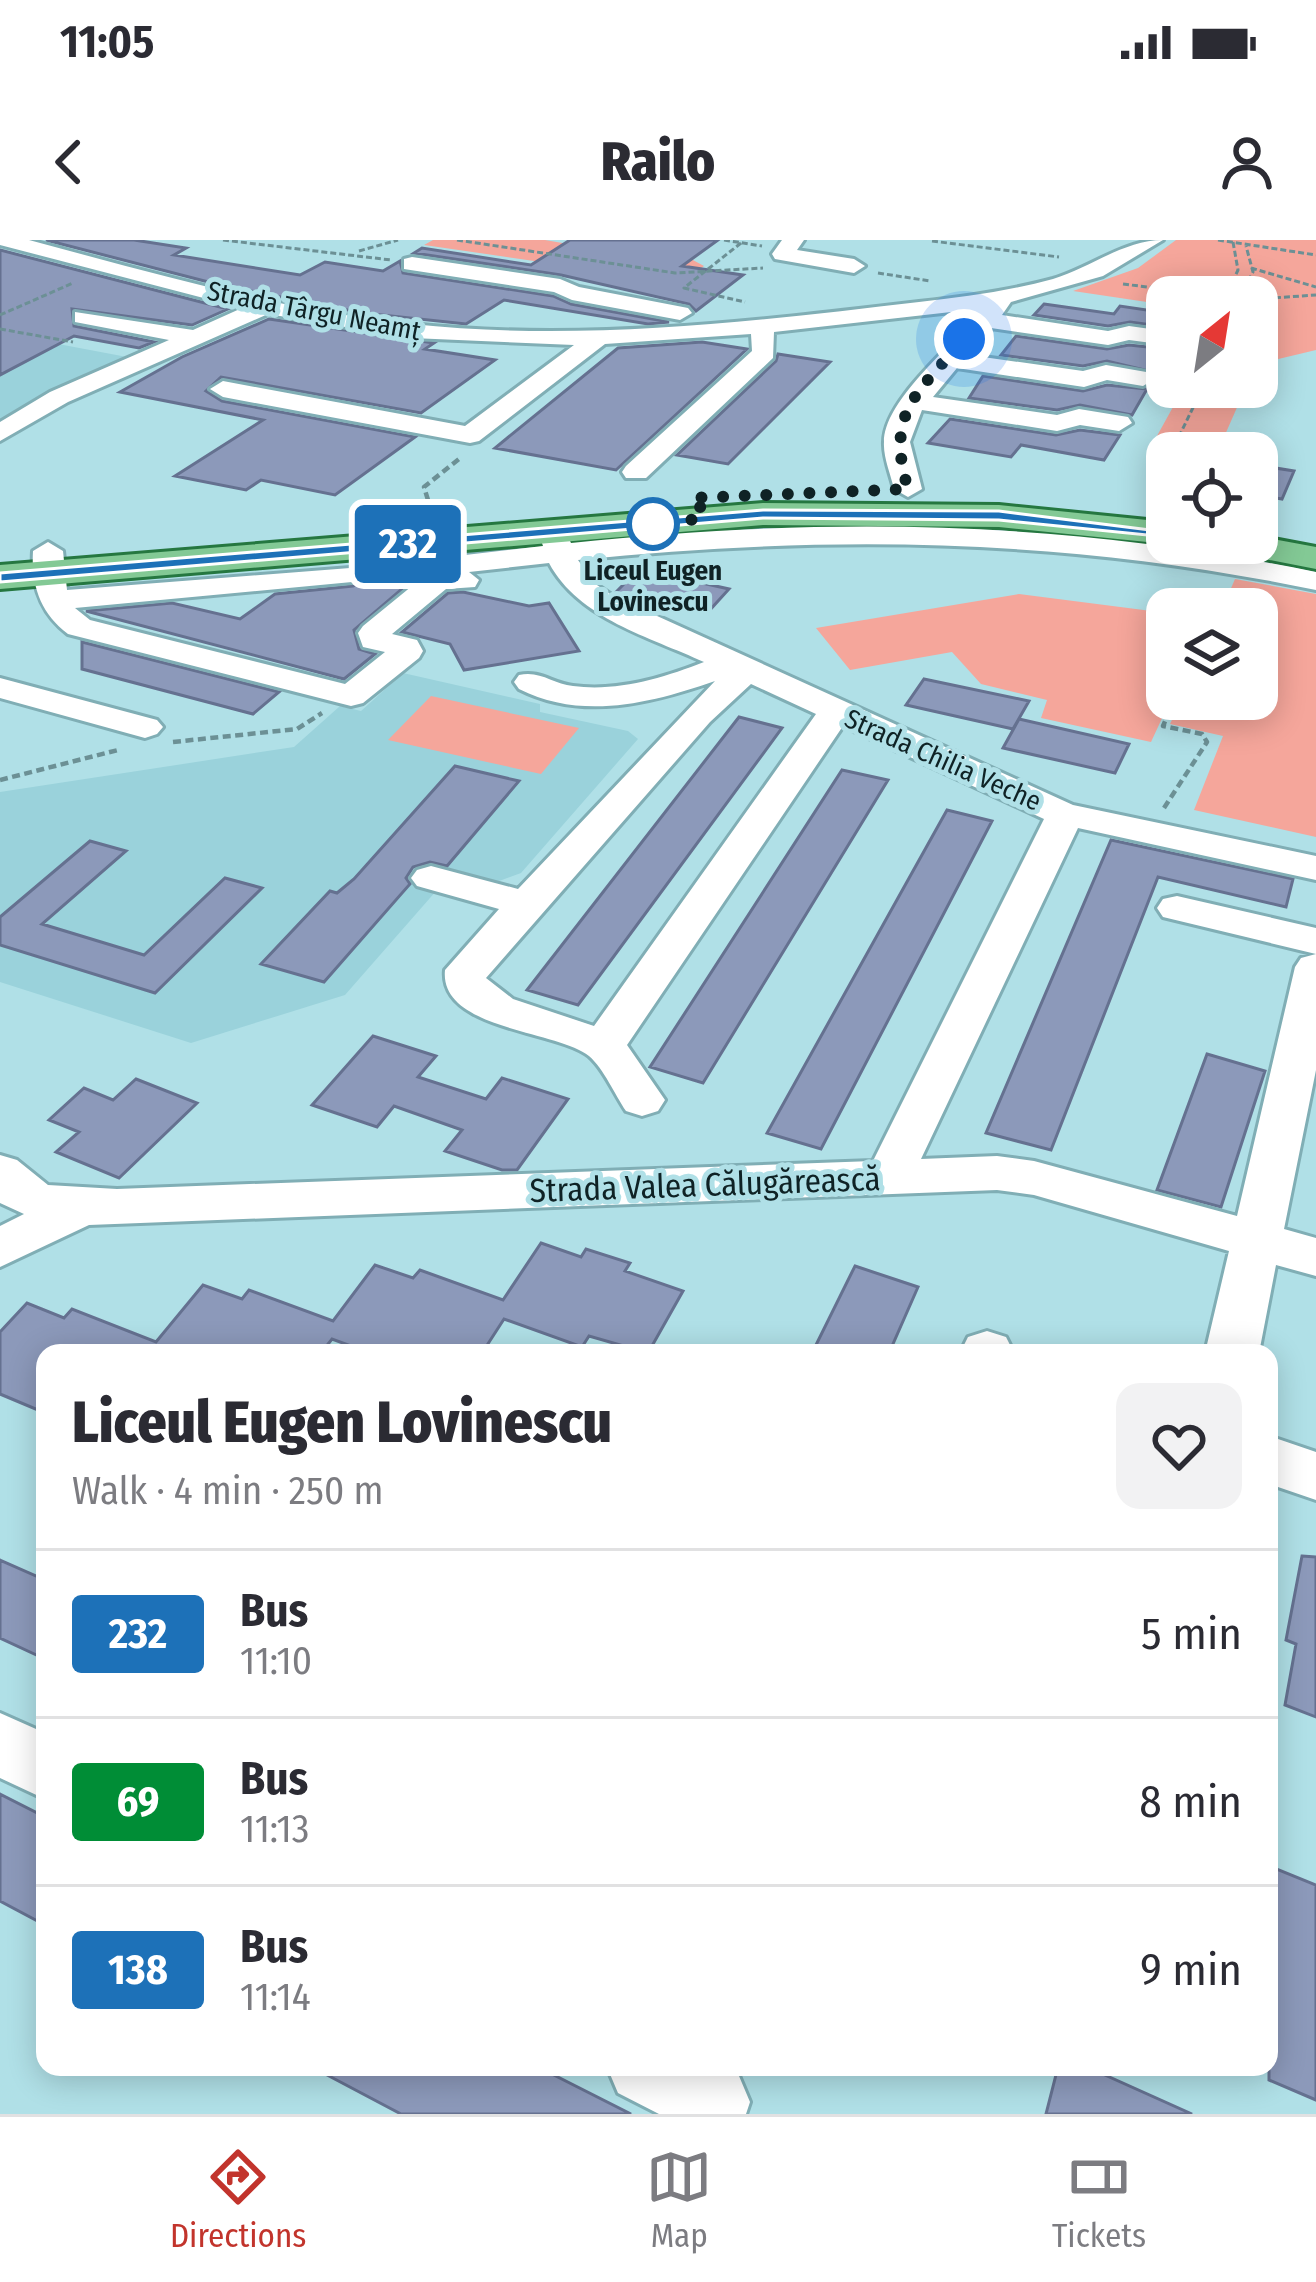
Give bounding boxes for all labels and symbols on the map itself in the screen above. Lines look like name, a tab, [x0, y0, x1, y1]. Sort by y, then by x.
street label: Strada Târgu Neamț	[204, 275, 424, 348]
north arrow	[1146, 276, 1278, 408]
your location	[934, 309, 994, 369]
marker: Liceul Eugen Lovinescu	[628, 499, 678, 549]
line badge: 232	[339, 505, 477, 583]
place label: Liceul Eugen Lovinescu	[584, 555, 722, 618]
street label: Strada Chilia Veche	[840, 702, 1046, 818]
street label: Strada Valea Călugărească	[529, 1159, 881, 1211]

